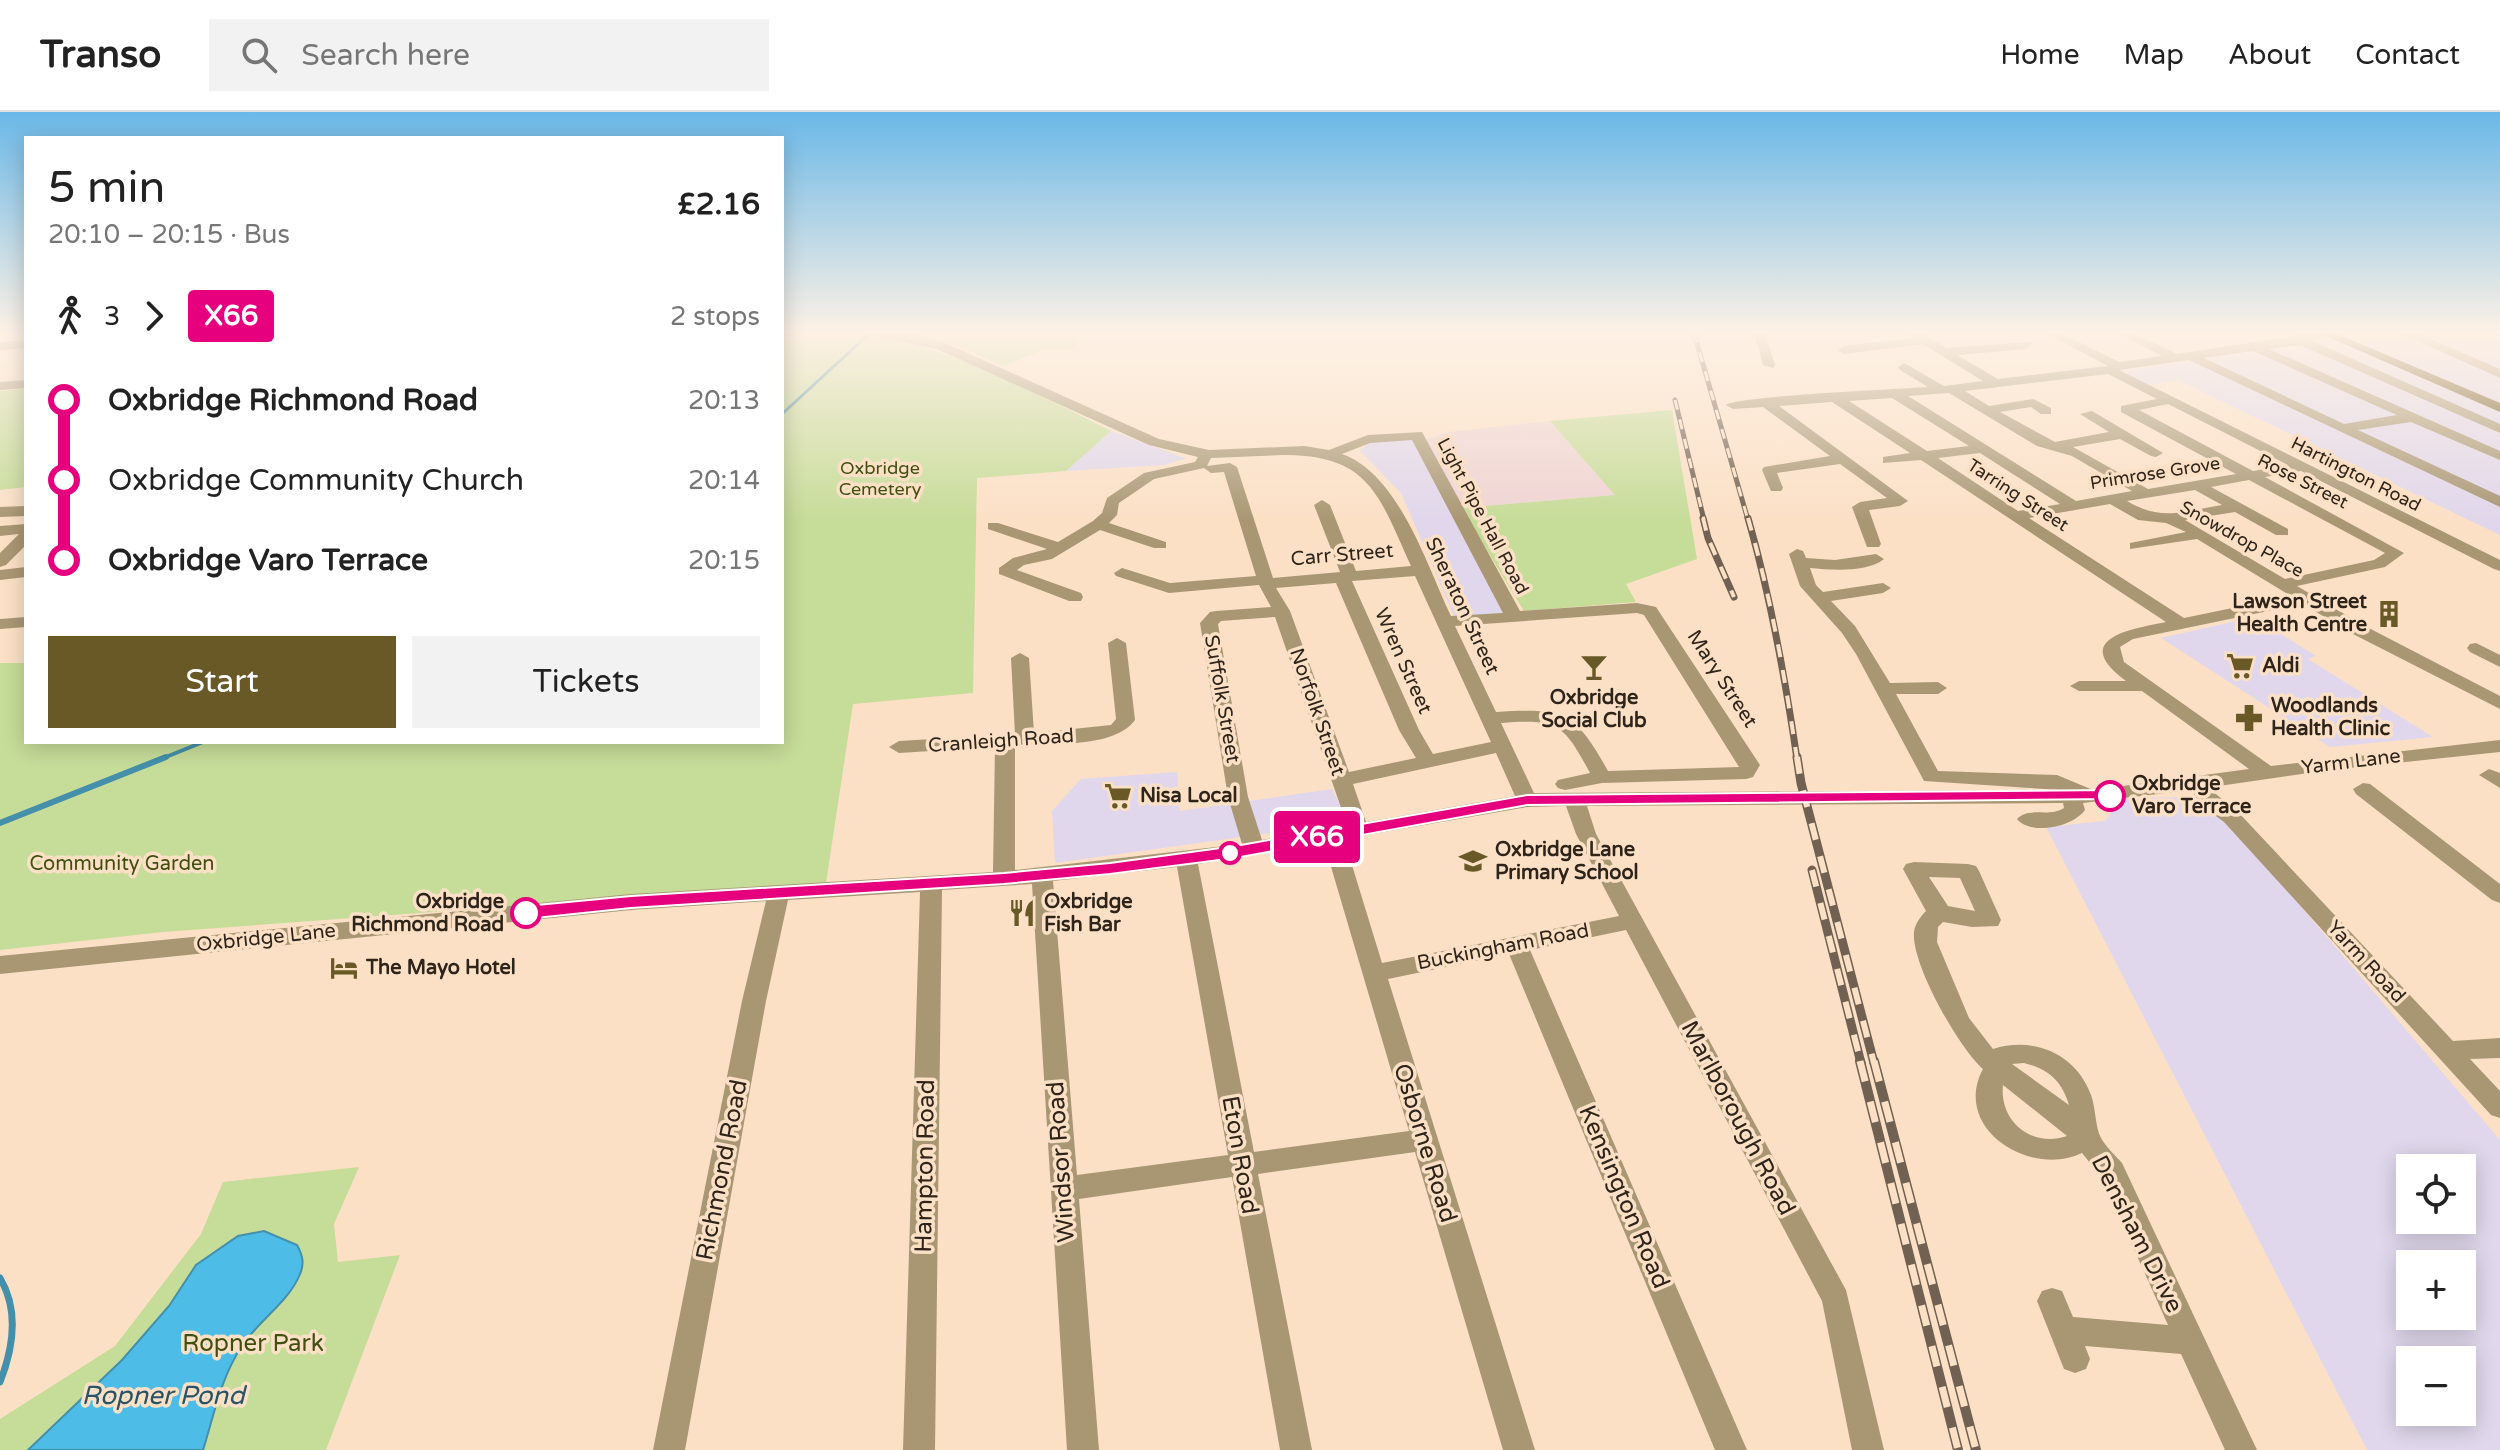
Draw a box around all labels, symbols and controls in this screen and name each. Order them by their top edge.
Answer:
search box [209,19,769,91]
text: Transo [40,32,161,78]
icon: search [237,33,281,77]
text: Search here [301,37,470,74]
text: Home [2000,38,2080,72]
text: Map [2124,38,2184,72]
text: About [2228,38,2311,72]
text: Contact [2355,38,2460,72]
text: 5 min [48,162,165,215]
text: £2.16 [678,186,760,223]
text: 20:10 – 20:15 · Bus [48,219,290,250]
icon: walk [48,294,92,338]
icon: forward [132,294,176,338]
text: X66 [204,299,258,333]
text: 3 [104,301,120,332]
text: 2 stops [670,301,760,332]
text: Oxbridge Richmond Road [108,382,478,419]
text: 20:13 [688,385,760,416]
street label: Hartington Road [2287,432,2425,516]
street label: Light Pipe Hall Road [1432,434,1534,598]
street label: Rose Street [2254,449,2352,513]
street label: Primrose Grove [2088,452,2222,494]
street label: Tarring Street [1963,454,2073,536]
park label: Oxbridge Cemetery [839,457,922,500]
text: Oxbridge Community Church [108,462,524,499]
text: 20:14 [688,465,760,496]
street label: Snowdrop Place [2176,496,2308,582]
street label: Sheraton Street [1420,534,1504,679]
street label: Carr Street [1290,539,1395,571]
text: Oxbridge Varo Terrace [108,542,428,579]
text: 20:15 [688,545,760,576]
place label: Lawson Street Health Centre [2232,590,2367,637]
building icon: Lawson Street Health Centre [2374,599,2404,629]
street label: Wren Street [1369,604,1437,718]
street label: Mary Street [1682,626,1763,733]
street label: Suffolk Street [1199,633,1245,765]
button: Start [48,636,396,728]
button: Tickets [412,636,760,728]
street label: Norfolk Street [1284,645,1350,779]
supermarket icon: Aldi [2225,651,2255,681]
bar icon: Oxbridge Social Club [1579,652,1609,682]
place label: Aldi [2262,654,2299,678]
place label: Oxbridge Social Club [1541,686,1647,733]
place label: Woodlands Health Clinic [2271,694,2390,741]
pharmacy icon: Woodlands Health Clinic [2234,703,2264,733]
street label: Cranleigh Road [927,724,1075,758]
street label: Yarm Lane [2300,744,2402,780]
place label: Oxbridge Varo Terrace [2132,772,2251,819]
supermarket icon: Nisa Local [1103,781,1133,811]
marker: Oxbridge Varo Terrace [2095,781,2125,811]
place label: Nisa Local [1140,784,1237,808]
line badge: X66 [1271,811,1363,863]
text: X66 [1290,820,1344,854]
place label: Oxbridge Lane Primary School [1495,838,1639,885]
unlabelled marker [1219,842,1241,864]
school or university icon: Oxbridge Lane Primary School [1458,846,1488,876]
park label: Community Garden [29,852,215,876]
place label: Oxbridge Richmond Road [351,890,504,937]
place label: Oxbridge Fish Bar [1044,890,1133,937]
marker: Oxbridge Richmond Road [511,898,541,928]
restaurant icon: Oxbridge Fish Bar [1007,898,1037,928]
street label: Yarm Road [2322,916,2410,1008]
street label: Oxbridge Lane [195,919,337,957]
street label: Buckingham Road [1415,919,1591,975]
hotel icon: The Mayo Hotel [329,953,359,983]
place label: The Mayo Hotel [365,956,516,980]
street label: Marlborough Road [1675,1016,1801,1220]
street label: Osborne Road [1387,1060,1463,1226]
street label: Richmond Road [690,1077,754,1263]
street label: Hampton Road [909,1079,941,1253]
street label: Windsor Road [1041,1080,1081,1244]
street label: Eton Road [1215,1094,1265,1216]
street label: Kensington Road [1572,1101,1676,1293]
street label: Densham Drive [2085,1150,2189,1318]
map controls [2396,1154,2476,1426]
button: locate [2396,1154,2476,1234]
button: + [2396,1250,2476,1330]
park label: Ropner Park [182,1329,324,1358]
button: − [2396,1346,2476,1426]
water label: Ropner Pond [81,1380,247,1411]

